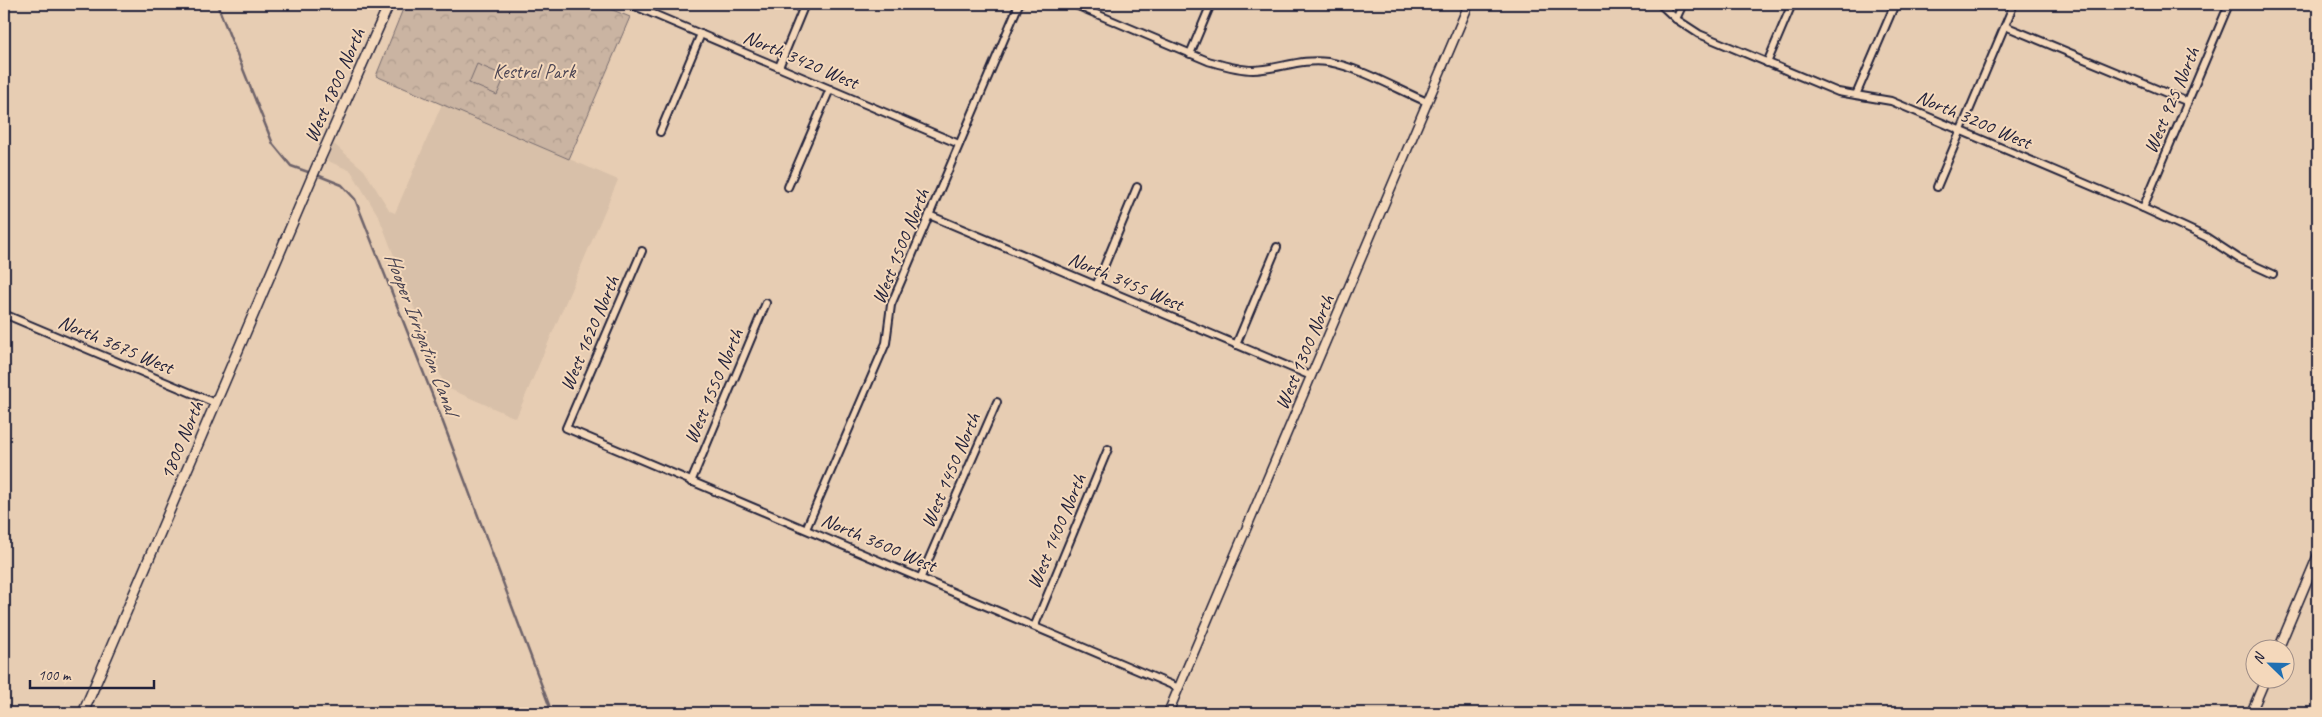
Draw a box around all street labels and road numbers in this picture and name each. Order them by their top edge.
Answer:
street label: West 1800 North [298,23,371,146]
street label: North 3420 West [740,24,864,96]
street label: West 925 North [2138,42,2205,157]
street label: North 3200 West [1913,84,2037,156]
street label: West 1500 North [866,184,935,308]
street label: North 3455 West [1065,246,1189,318]
street label: West 1620 North [554,271,625,394]
street label: West 1300 North [1269,290,1340,413]
street label: North 3675 West [55,309,179,381]
street label: West 1550 North [678,324,749,447]
street label: 1800 North [154,396,209,483]
street label: West 1450 North [915,408,986,531]
street label: West 1400 North [1021,469,1092,592]
street label: North 3600 West [818,507,942,579]

